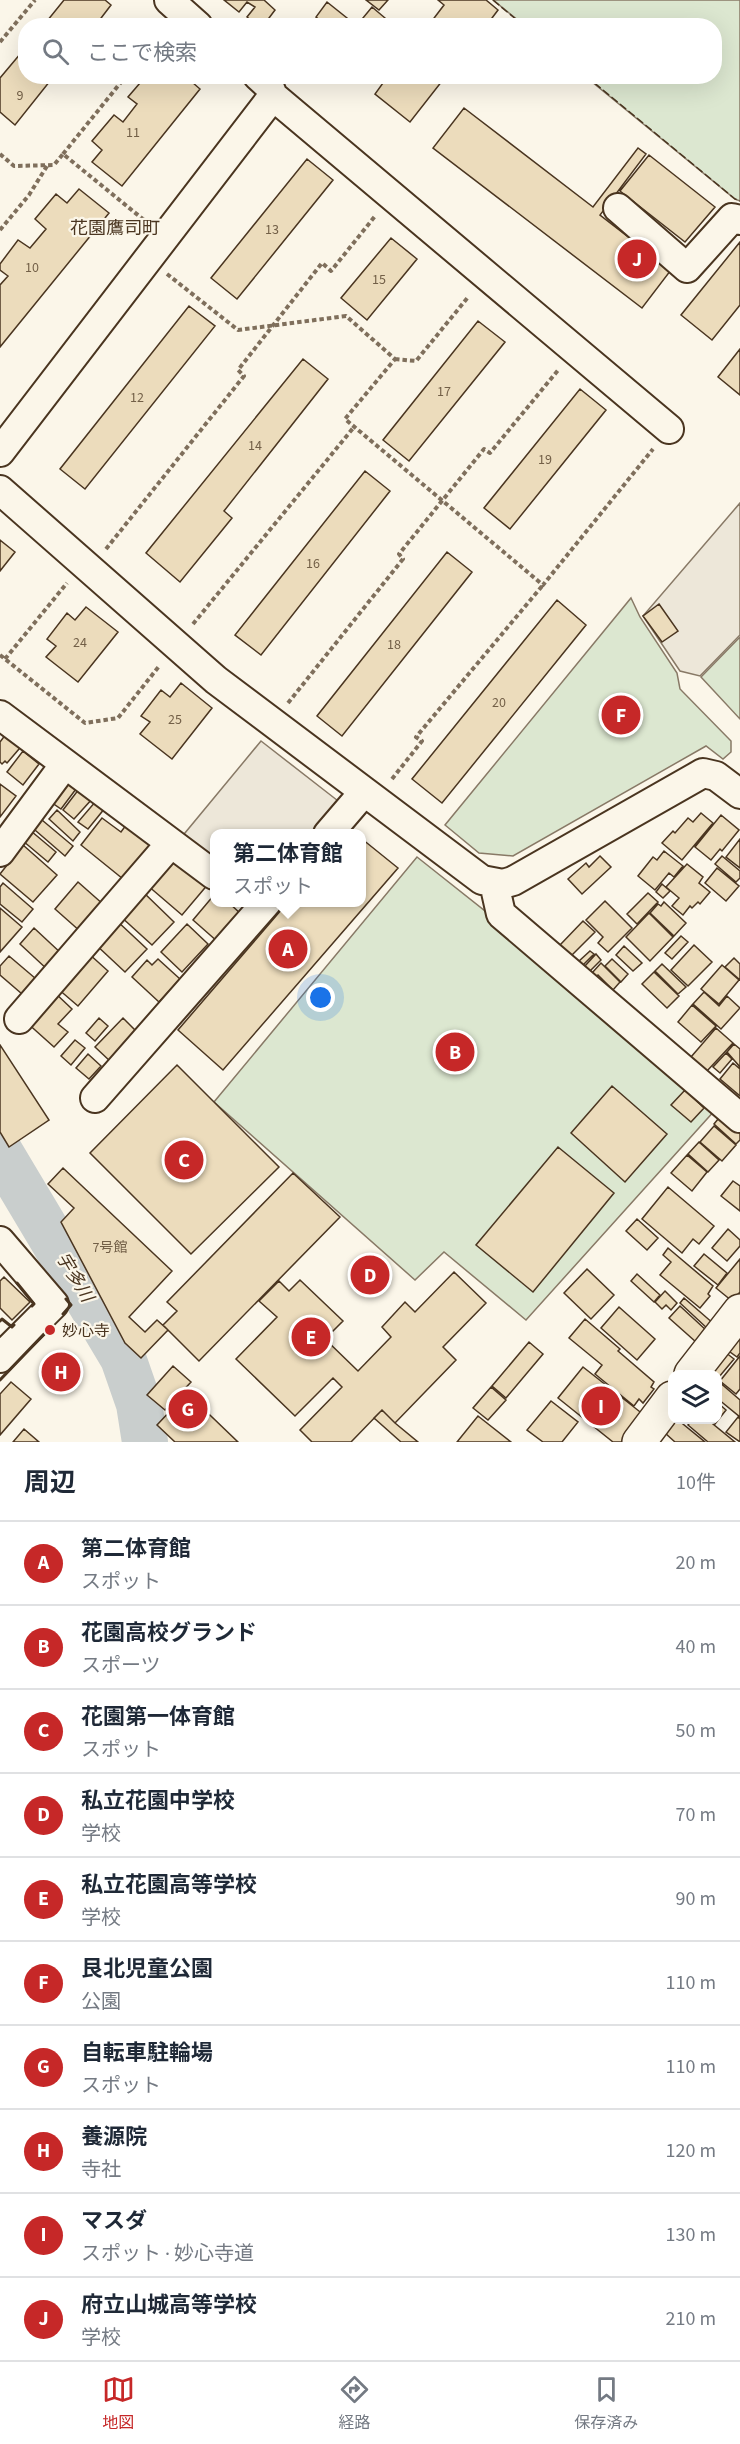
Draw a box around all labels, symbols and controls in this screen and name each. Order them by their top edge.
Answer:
search box [18,18,722,84]
icon: search [39,35,72,68]
text: ここで検索 [87,37,197,69]
house number: 9 [17,86,24,106]
house number: 11 [126,123,140,143]
district label: 花園鷹司町 [70,216,160,241]
house number: 13 [265,220,279,240]
pin: J [618,236,656,282]
house number: 10 [25,258,39,278]
house number: 15 [372,270,386,290]
house number: 17 [437,382,451,402]
house number: 12 [130,388,144,408]
house number: 14 [248,436,262,456]
house number: 19 [538,450,552,470]
house number: 16 [306,554,320,574]
house number: 24 [73,633,87,653]
house number: 18 [387,635,401,655]
pin: F [602,692,640,738]
house number: 20 [492,693,506,713]
house number: 25 [168,710,182,730]
popup [210,829,366,907]
text: 第二体育館 [233,838,343,870]
text: スポット [233,873,313,901]
pin: A [268,926,308,972]
your location [306,983,335,1012]
pin: B [436,1030,474,1074]
pin: C [164,1138,204,1182]
house number: 7号館 [93,1238,127,1258]
water label: 宇多川 [50,1248,100,1309]
pin: D [350,1252,389,1298]
pin: E [292,1314,330,1360]
place label: 妙心寺 [62,1320,110,1342]
marker: 妙心寺 [43,1323,57,1337]
pin: H [42,1350,80,1394]
map controls [668,1370,722,1424]
button: layers [668,1370,722,1424]
pin: I [582,1384,620,1428]
pin: G [168,1386,207,1432]
text: 周辺 [24,1464,76,1501]
text: 10件 [676,1469,716,1497]
text: 第二体育館 [81,1533,191,1565]
text: A [38,1549,49,1577]
text: 20 m [676,1549,716,1577]
text: スポット [81,1568,161,1596]
text: 花園高校グランド [81,1617,257,1649]
text: B [37,1633,50,1661]
text: 40 m [676,1633,716,1661]
text: スポーツ [81,1652,161,1680]
text: 花園第一体育館 [81,1701,235,1733]
text: C [38,1717,49,1745]
text: 50 m [676,1717,716,1745]
text: スポット [81,1736,161,1764]
text: 私立花園中学校 [81,1785,235,1817]
text: D [37,1801,50,1829]
text: 70 m [676,1801,716,1829]
text: 学校 [81,1820,121,1848]
text: 私立花園高等学校 [81,1869,257,1901]
text: E [38,1885,49,1913]
text: 90 m [676,1885,716,1913]
text: 学校 [81,1904,121,1932]
text: 艮北児童公園 [81,1953,213,1985]
text: F [38,1969,49,1997]
text: 110 m [666,1969,716,1997]
text: 公園 [81,1988,121,2016]
text: 自転車駐輪場 [81,2037,213,2069]
text: G [37,2053,50,2081]
text: 110 m [666,2053,716,2081]
text: スポット [81,2072,161,2100]
text: 養源院 [81,2121,147,2153]
text: H [37,2137,50,2165]
text: 120 m [666,2137,716,2165]
text: 寺社 [81,2156,121,2184]
text: マスダ [81,2205,147,2237]
text: I [40,2221,47,2249]
text: 130 m [666,2221,716,2249]
text: スポット · 妙心寺道 [81,2240,254,2268]
text: 府立山城高等学校 [81,2289,257,2321]
text: J [38,2305,49,2333]
text: 210 m [666,2305,716,2333]
text: 学校 [81,2324,121,2352]
tab: 地図 [102,2373,135,2434]
tab: 経路 [338,2373,371,2434]
tab: 保存済み [574,2373,638,2434]

